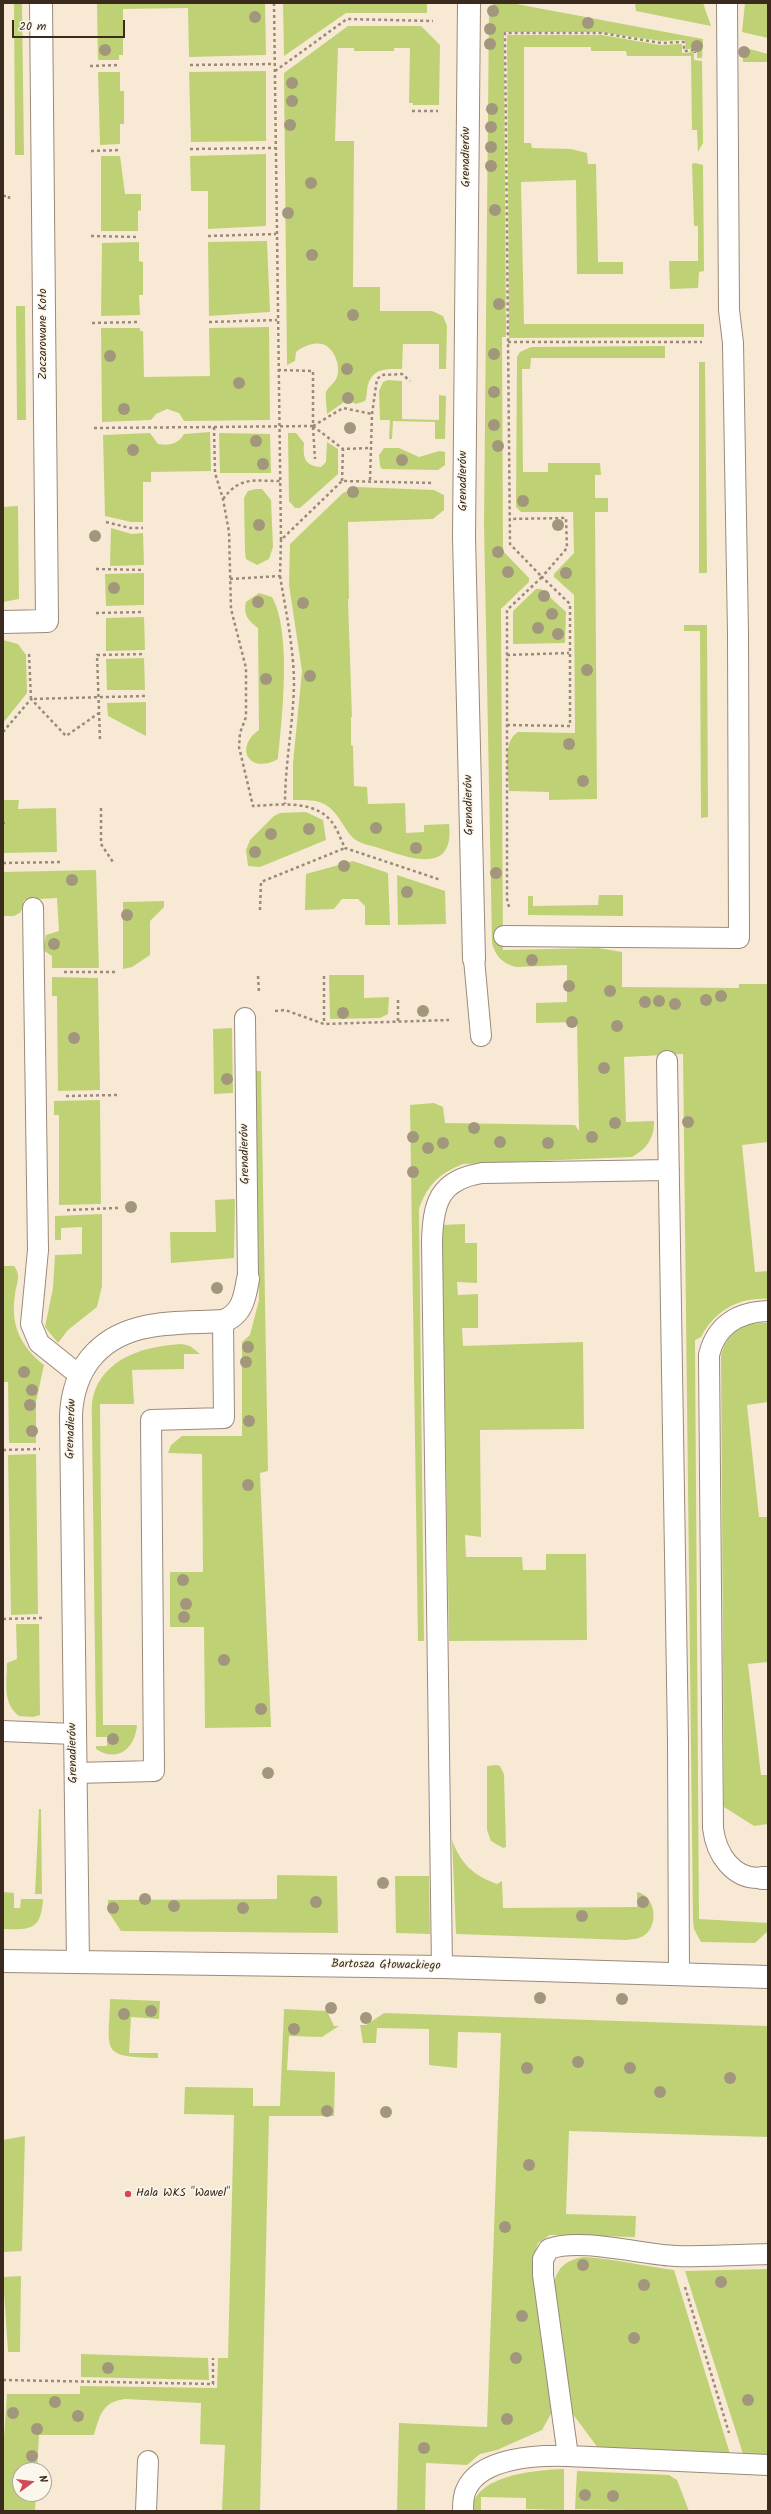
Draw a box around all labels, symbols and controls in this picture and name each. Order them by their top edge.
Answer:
scale bar [14,12,127,38]
text: 20 m [19,17,46,36]
street label: Grenadierów [460,127,474,187]
street label: Zaczarowane Koło [37,288,51,380]
street label: Grenadierów [457,451,471,511]
street label: Grenadierów [462,775,478,835]
street label: Grenadierów [238,1124,254,1184]
street label: Grenadierów [64,1399,80,1459]
street label: Grenadierów [66,1723,82,1783]
street label: Bartosza Głowackiego [331,1958,441,1974]
place label: Hala WKS "Wawel" [136,2187,230,2201]
marker: Hala WKS "Wawel" [123,2189,133,2199]
north arrow [12,2462,52,2502]
text: N [33,2473,52,2485]

